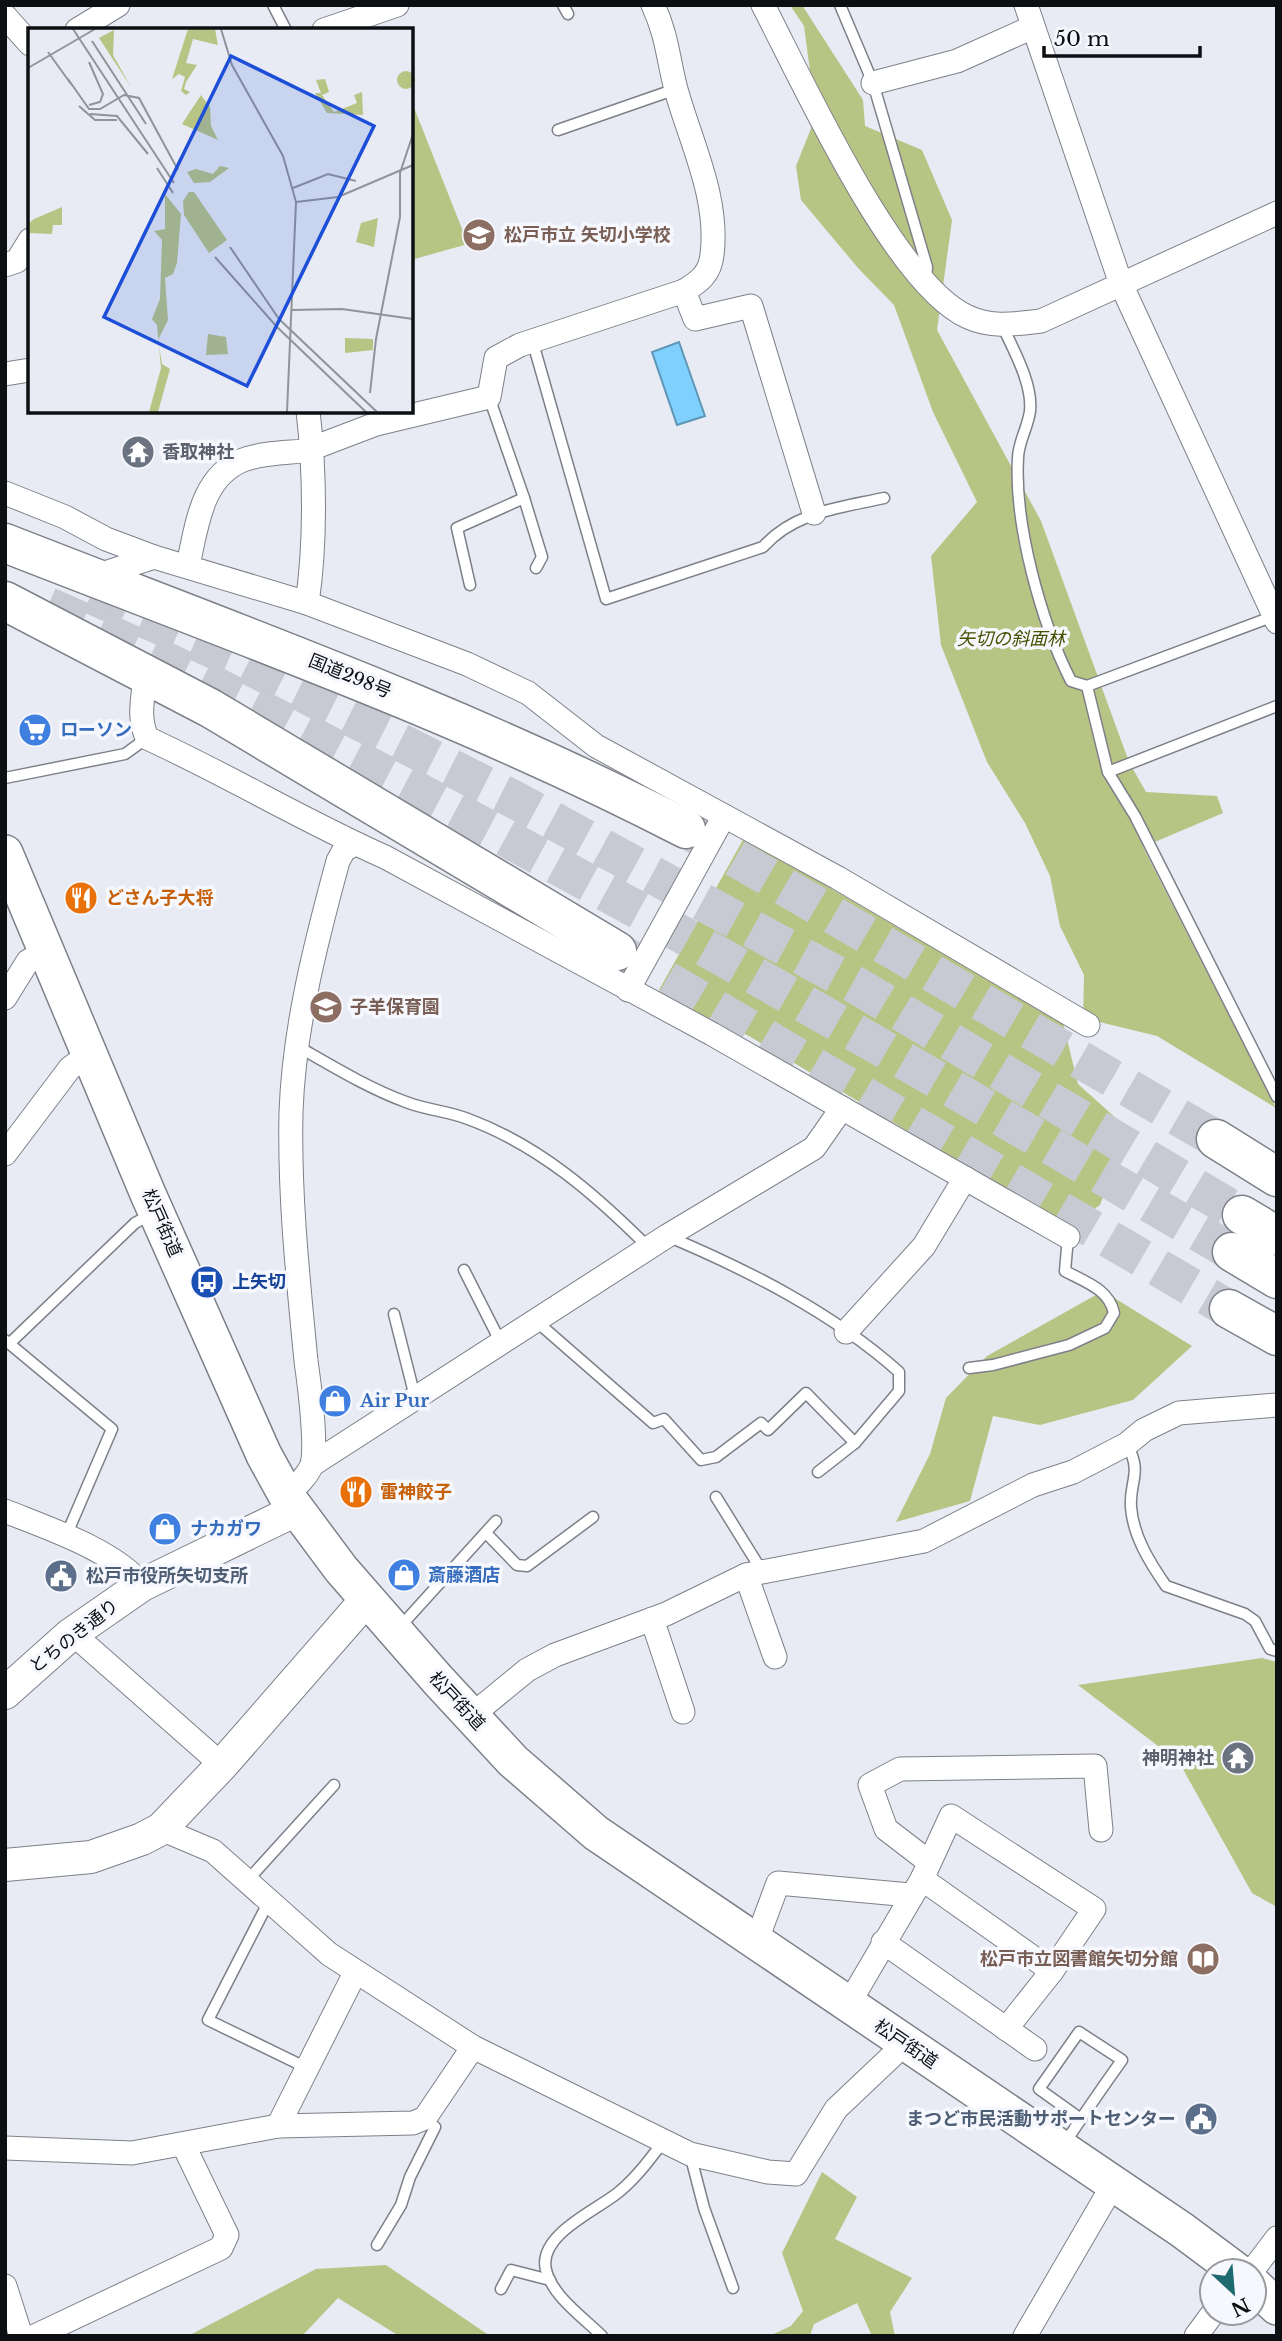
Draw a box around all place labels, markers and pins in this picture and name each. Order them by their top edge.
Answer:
school or university icon: 松戸市立 矢切小学校 [460,216,498,254]
place label: 松戸市立 矢切小学校 [504,224,671,246]
temple icon: 香取神社 [119,433,157,471]
place label: 香取神社 [162,441,234,463]
supermarket icon: ローソン [16,711,54,749]
place label: ローソン [60,719,132,741]
restaurant icon: どさん子大将 [62,879,100,917]
place label: どさん子大将 [106,887,213,909]
school or university icon: 子羊保育園 [307,988,345,1026]
place label: 子羊保育園 [350,996,440,1018]
bus stop icon: 上矢切 [188,1263,226,1301]
place label: 上矢切 [232,1271,286,1293]
shop icon: Air Pur [316,1382,354,1420]
place label: Air Pur [359,1390,429,1412]
restaurant icon: 雷神餃子 [337,1473,375,1511]
place label: 雷神餃子 [380,1481,452,1503]
shop icon: ナカガワ [146,1510,184,1548]
place label: ナカガワ [190,1518,262,1540]
shop icon: 斎藤酒店 [385,1556,423,1594]
public building icon: 松戸市役所矢切支所 [42,1557,80,1595]
place label: 斎藤酒店 [428,1564,500,1586]
place label: 松戸市役所矢切支所 [86,1565,248,1587]
temple icon: 神明神社 [1219,1739,1257,1777]
place label: 神明神社 [1142,1747,1214,1769]
library icon: 松戸市立図書館矢切分館 [1184,1940,1222,1978]
place label: 松戸市立図書館矢切分館 [980,1948,1178,1970]
public building icon: まつど市民活動サポートセンター [1182,2100,1220,2138]
place label: まつど市民活動サポートセンター [906,2108,1176,2130]

